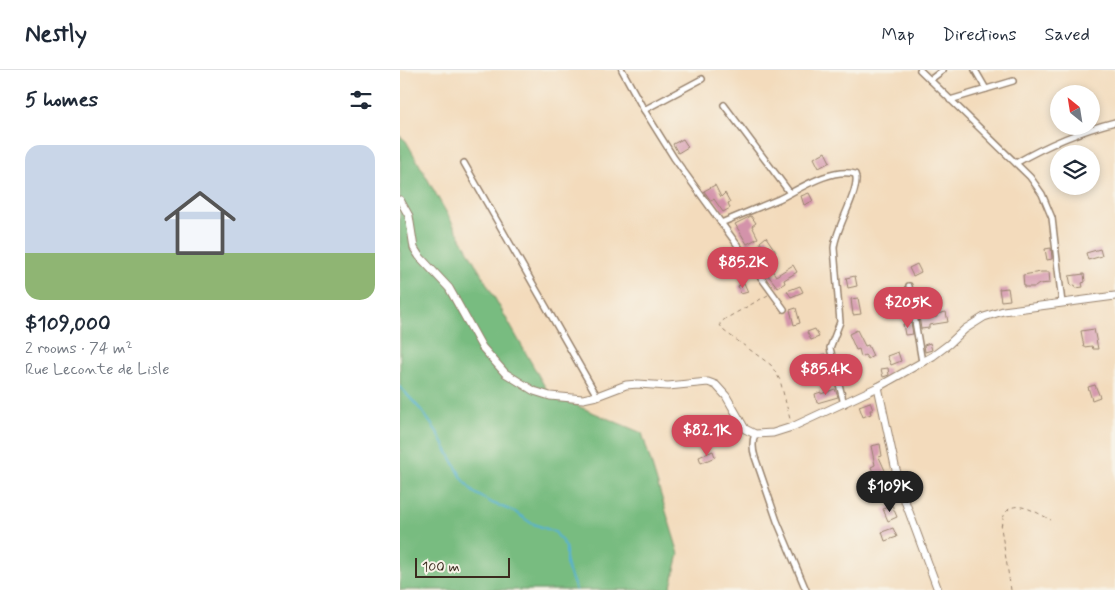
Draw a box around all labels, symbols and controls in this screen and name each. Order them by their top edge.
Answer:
text: Nestly [25,19,87,50]
text: Map [882,23,915,47]
text: Directions [943,23,1017,47]
text: Saved [1045,23,1090,47]
north arrow [1050,85,1100,135]
map controls [1050,85,1100,195]
text: 5 homes [25,86,98,114]
icon: filters [347,86,375,114]
button: layers [1050,145,1100,195]
icon: home [155,178,245,268]
pin: $85.2K [702,246,784,289]
text: $85.2K [718,252,768,273]
pin: $205K [873,286,943,329]
text: $205K [885,292,931,313]
text: $109,000 [25,310,111,338]
text: 2 rooms · 74 m² [25,338,133,359]
pin: $85.4K [785,354,867,396]
text: Rue Leconte de Lisle [25,359,169,380]
text: $85.4K [801,359,851,380]
pin: $82.1K [666,414,748,457]
text: $82.1K [683,420,731,441]
pin: $109K [855,470,925,513]
text: $109K [867,476,913,497]
scale bar [415,555,510,578]
text: 100 m [422,558,460,576]

